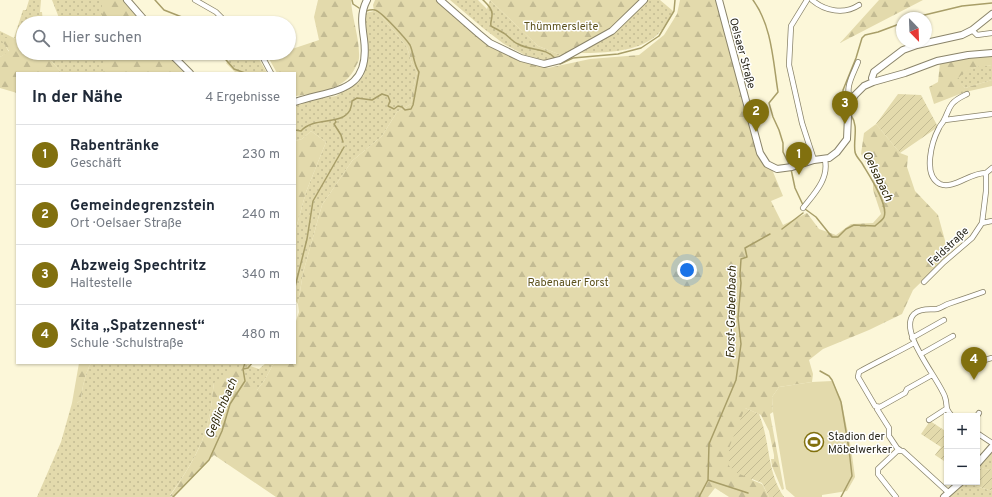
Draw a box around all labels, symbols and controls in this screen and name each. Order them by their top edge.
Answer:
north arrow [896,12,932,48]
search box [16,16,296,60]
street label: Oelsaer Straße [726,16,758,90]
park label: Thümmersleite [524,20,598,34]
icon: search [30,27,52,49]
text: Hier suchen [62,29,142,48]
text: In der Nähe [32,87,123,109]
text: 4 Ergebnisse [205,90,280,106]
pin: 3 [832,91,858,124]
pin: 2 [743,99,769,132]
text: Rabentränke [70,137,159,156]
pin: 1 [786,142,812,175]
text: 1 [42,147,48,163]
text: 230 m [242,147,280,163]
water label: Oelsabach [858,149,896,205]
text: Geschäft [70,156,122,172]
text: Gemeindegrenzstein [70,197,215,216]
text: 2 [41,207,49,223]
text: 240 m [242,207,280,223]
text: Ort · Oelsaer Straße [70,216,182,232]
street label: Feldstraße [925,224,972,269]
text: Abzweig Spechtritz [70,257,206,276]
your location [677,260,697,280]
water label: Forst-Grabenbach [723,265,741,359]
text: 3 [41,267,49,283]
text: 340 m [242,267,280,283]
text: Haltestelle [70,276,132,292]
park label: Rabenauer Forst [527,276,609,290]
text: Kita „Spatzennest“ [70,317,205,336]
text: 4 [41,327,49,343]
text: 480 m [242,327,280,343]
text: Schule · Schulstraße [70,336,183,352]
pin: 4 [961,347,987,380]
water label: Geßlichbach [202,375,242,441]
map controls [944,413,980,485]
button: + [944,413,980,449]
place label: Stadion der Möbelwerker [828,430,893,457]
sports icon: Stadion der Möbelwerker [803,431,825,453]
button: − [944,449,980,485]

